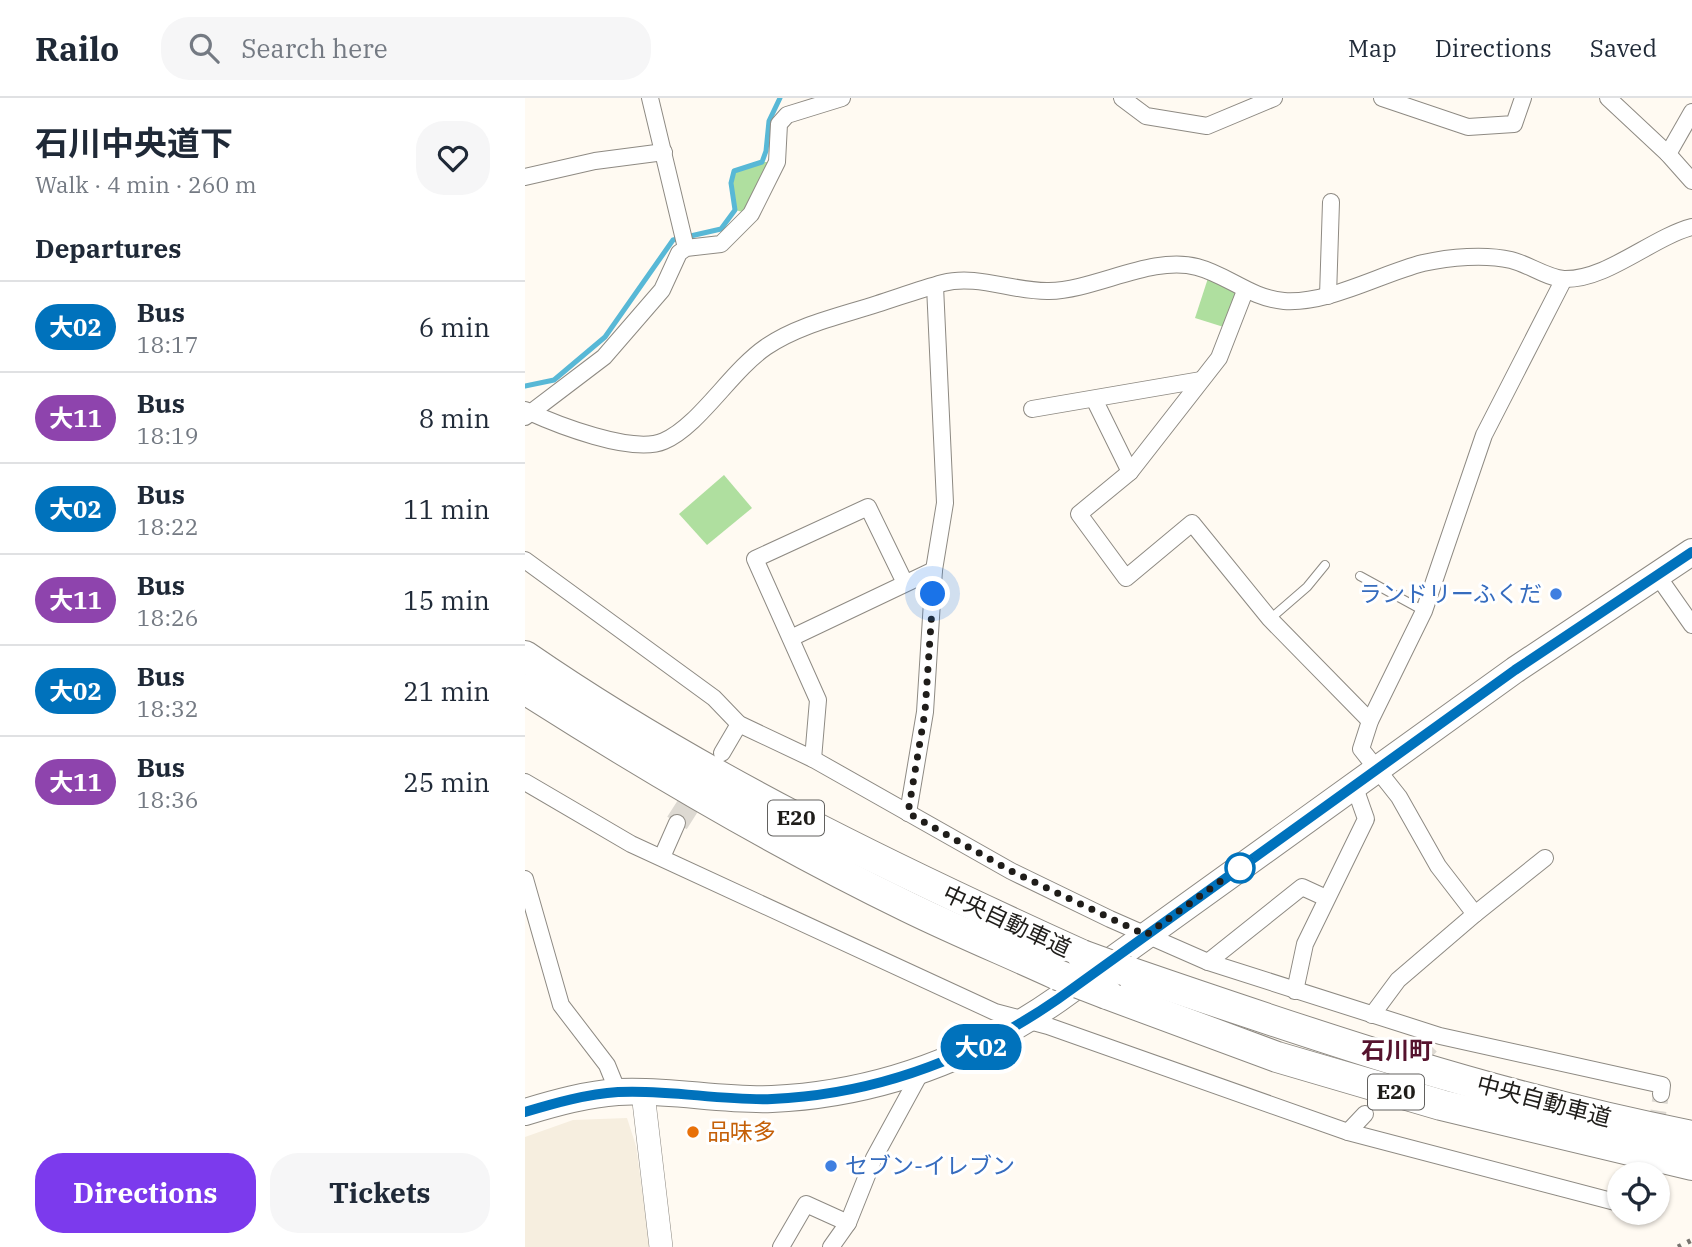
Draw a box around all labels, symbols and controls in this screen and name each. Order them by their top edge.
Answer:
search box [161,17,651,80]
text: Railo [35,27,119,70]
icon: search [185,29,223,67]
text: Search here [241,31,388,65]
text: Map [1348,32,1397,64]
text: Directions [1435,32,1552,64]
text: Saved [1590,32,1657,64]
text: 石川中央道下 [35,121,233,164]
button: heart [416,121,490,195]
text: Walk · 4 min · 260 m [35,169,257,199]
text: Departures [35,231,181,265]
text: Bus [137,295,185,329]
text: 6 min [419,310,490,344]
text: 大02 [49,311,102,343]
text: 18:17 [137,329,199,359]
text: Bus [137,386,185,420]
text: 8 min [419,401,490,435]
text: 大11 [49,402,102,434]
text: 18:19 [137,420,199,450]
text: Bus [137,477,185,511]
text: 11 min [403,492,490,526]
text: 大02 [49,493,102,525]
text: 18:22 [137,511,199,541]
text: Bus [137,568,185,602]
your location [915,576,950,611]
place label: ランドリーふくだ [1359,578,1542,608]
text: 15 min [403,583,490,617]
text: 大11 [49,584,102,616]
marker: ランドリーふくだ [1548,586,1564,602]
text: 18:26 [137,602,199,632]
text: Bus [137,659,185,693]
text: 21 min [403,674,490,708]
text: 大02 [49,675,102,707]
text: 18:32 [137,693,199,723]
text: Bus [137,750,185,784]
text: 25 min [403,765,490,799]
text: 大11 [49,766,102,798]
text: 18:36 [137,784,199,814]
road number: E20 [768,800,824,836]
unlabelled marker [1225,853,1255,883]
street label: 中央自動車道 [939,877,1076,963]
line badge: 大02 [941,1024,1021,1070]
text: 大02 [955,1031,1007,1063]
district label: 石川町 [1361,1034,1433,1066]
street label: 中央自動車道 [1474,1068,1615,1132]
road number: E20 [1368,1074,1424,1110]
place label: 品味多 [707,1116,776,1146]
marker: 品味多 [685,1124,701,1140]
place label: セブン-イレブン [845,1150,1015,1180]
button: Directions [35,1153,256,1233]
button: Tickets [270,1153,490,1233]
marker: セブン-イレブン [823,1158,839,1174]
map controls [1607,1162,1670,1225]
button: locate [1607,1162,1670,1225]

